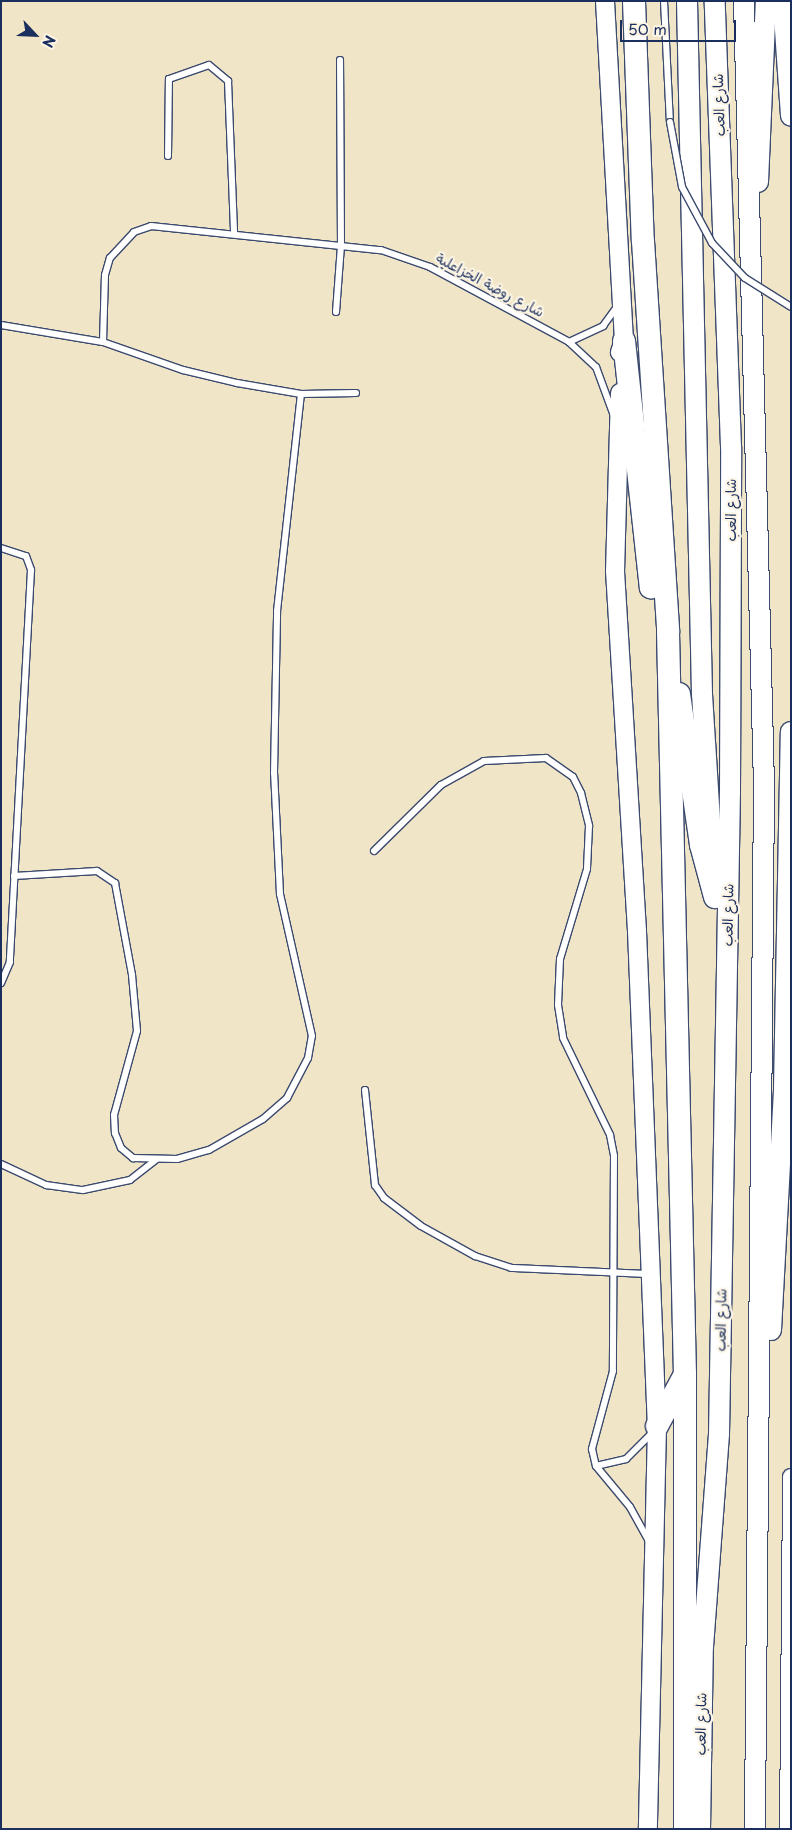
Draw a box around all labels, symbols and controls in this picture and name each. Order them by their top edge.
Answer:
north arrow [10,10,60,60]
scale bar [622,10,738,42]
text: 50 m [628,17,667,40]
text: N [37,32,61,51]
street label: شارع العب [710,73,728,137]
street label: شارع روضة الخزاعلية [433,249,547,321]
street label: شارع العب [723,479,739,541]
street label: شارع العب [719,883,737,947]
street label: شارع العب [712,1288,730,1352]
street label: شارع العب [692,1692,710,1756]

